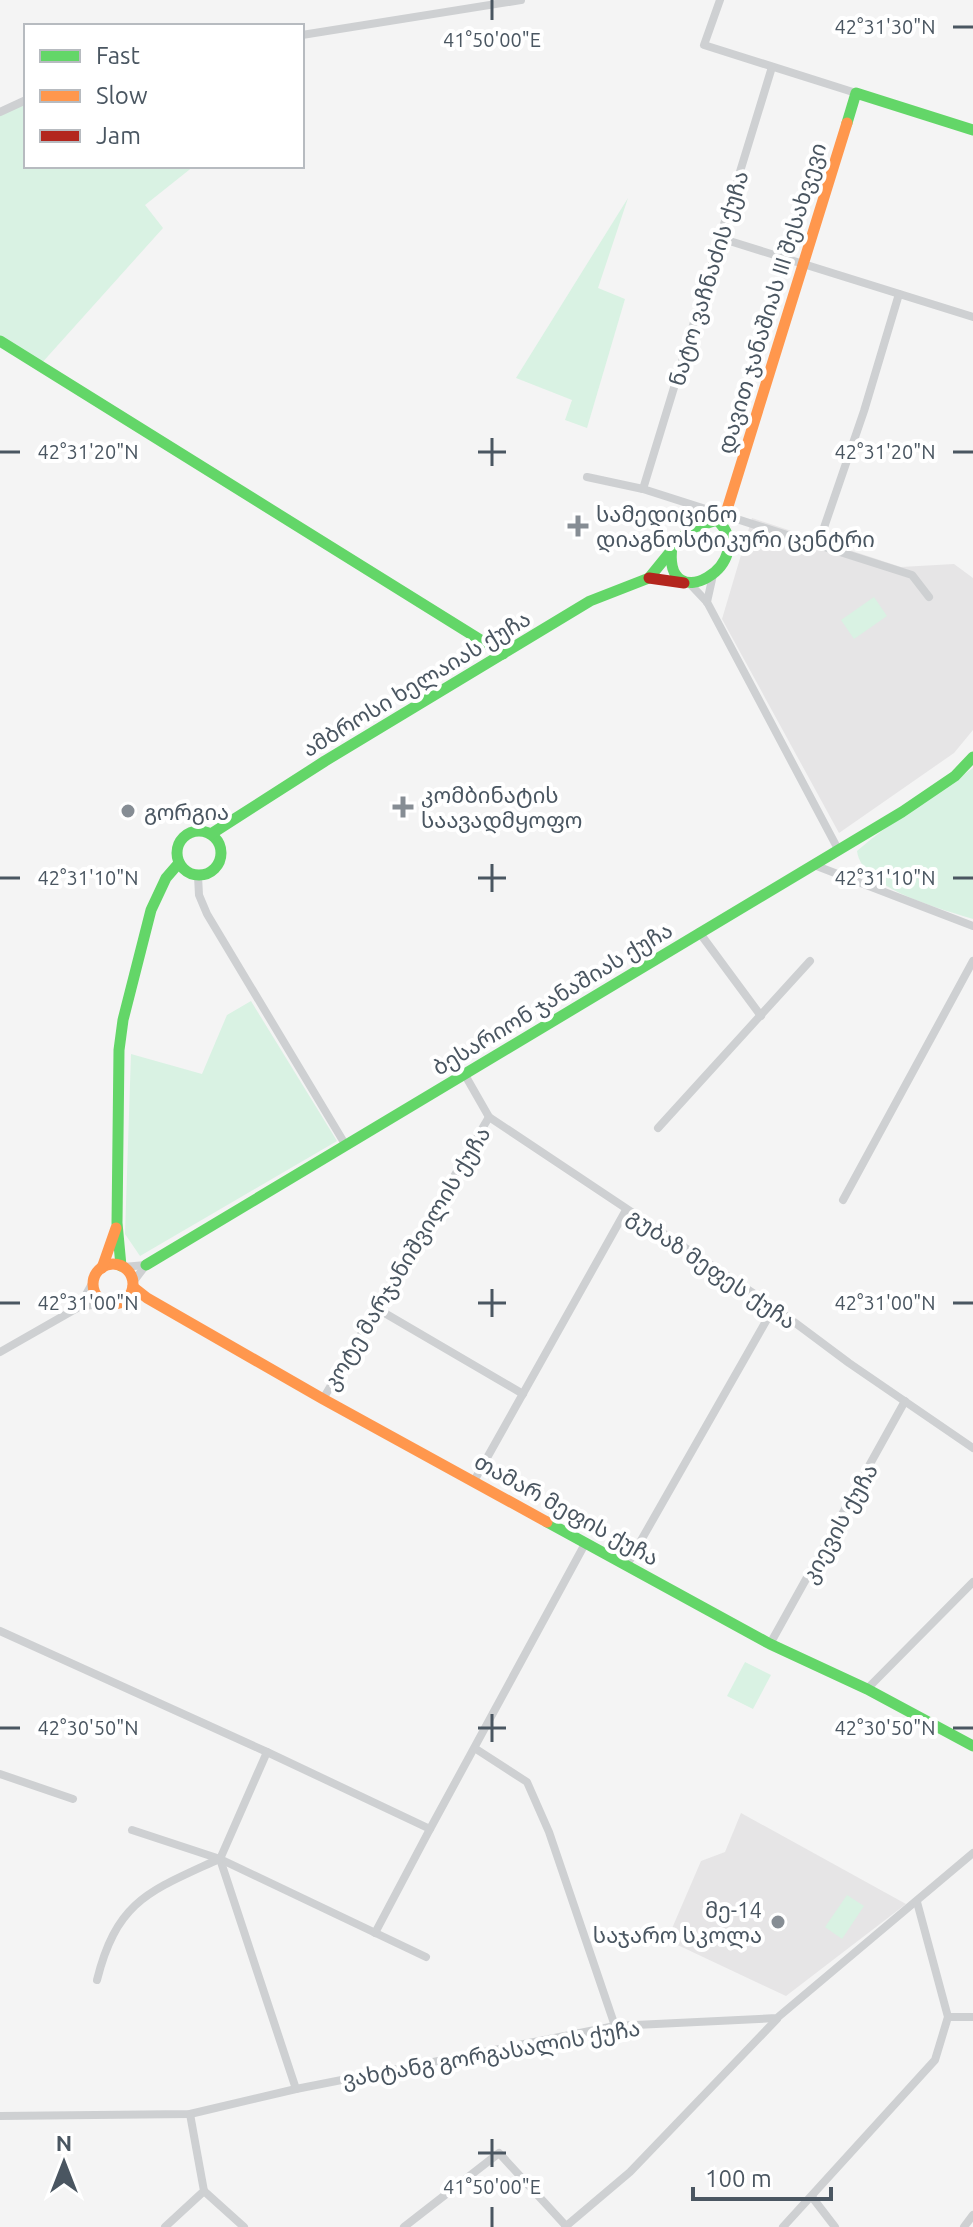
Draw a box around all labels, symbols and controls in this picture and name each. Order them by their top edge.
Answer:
text: 42°31'30"N [834,15,936,38]
legend [24,24,304,168]
text: 41°50'00"E [443,28,541,51]
text: Fast [96,42,140,69]
text: Slow [96,82,148,109]
text: Jam [96,122,141,149]
street label: დავით ჯანაშიას III შესახვევი [712,139,832,457]
street label: ნატო ვაჩნაძის ქუჩა [663,167,754,389]
text: 42°31'20"N [37,440,139,463]
text: 42°31'20"N [834,440,936,463]
place label: სამედიცინო დიაგნოსტიკური ცენტრი [596,501,875,553]
marker: სამედიცინო დიაგნოსტიკური ცენტრი [567,515,589,537]
street label: ამბროსი ხელაიას ქუჩა [297,605,536,763]
place label: კომბინატის საავადმყოფო [421,782,583,834]
marker: კომბინატის საავადმყოფო [392,796,414,818]
place label: გორგია [144,799,229,825]
marker: გორგია [119,802,137,820]
text: 42°31'10"N [37,866,139,889]
text: 42°31'10"N [834,866,936,889]
street label: ბესარიონ ჯანაშიას ქუჩა [428,916,677,1080]
street label: კოტე მარჯანიშვილის ქუჩა [317,1122,496,1395]
street label: გუბაზ მეფეს ქუჩა [623,1203,801,1334]
text: 42°31'00"N [37,1291,139,1314]
text: 42°31'00"N [834,1291,936,1314]
street label: თამარ მეფის ქუჩა [470,1448,663,1571]
street label: კიევის ქუჩა [796,1459,883,1588]
text: 42°30'50"N [37,1716,139,1739]
text: 42°30'50"N [834,1716,936,1739]
place label: მე-14 საჯარო სკოლა [593,1897,762,1949]
marker: მე-14 საჯარო სკოლა [769,1913,787,1931]
street label: ვახტანგ გორგასალის ქუჩა [340,2014,642,2093]
north arrow [24,2123,104,2203]
text: N [56,2130,72,2155]
scale bar [693,2151,831,2201]
text: 100 m [705,2165,772,2192]
text: 41°50'00"E [443,2175,541,2198]

